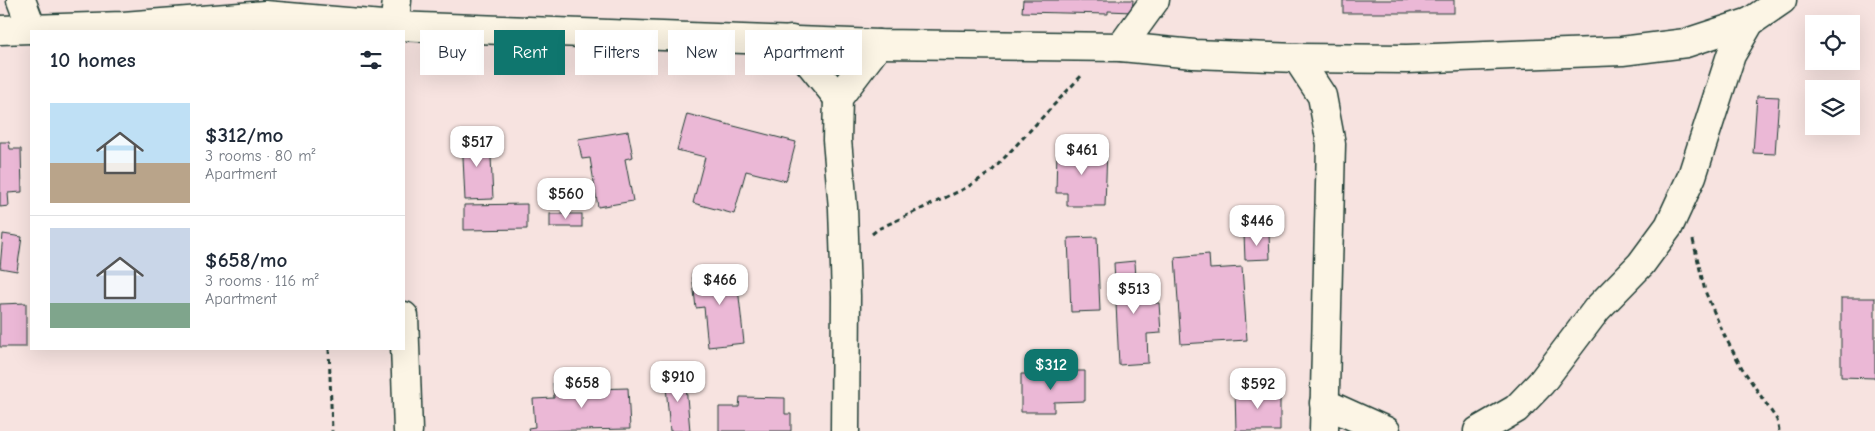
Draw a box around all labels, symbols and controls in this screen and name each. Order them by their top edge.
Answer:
map controls [1805,15,1860,135]
button: locate [1805,15,1860,70]
chip: Buy [420,30,484,75]
chip: Rent [494,30,565,75]
chip: Filters [575,30,658,75]
chip: New [668,30,735,75]
chip: Apartment [745,30,862,75]
icon: filters [357,46,385,74]
text: 10 homes [50,48,136,72]
button: layers [1805,80,1860,135]
icon: home [90,123,150,183]
text: $312/mo [205,123,283,147]
pin: $517 [447,126,507,168]
text: $517 [461,133,493,151]
pin: $461 [1052,134,1112,176]
text: $461 [1066,141,1098,159]
text: 3 rooms · 80 m² [205,147,315,165]
text: Apartment [205,165,277,183]
pin: $560 [536,178,596,220]
text: $560 [548,185,584,203]
pin: $446 [1227,204,1287,247]
text: $446 [1240,212,1274,230]
icon: home [90,248,150,308]
text: $658/mo [205,248,287,272]
pin: $466 [690,264,750,306]
text: $466 [703,271,737,289]
text: 3 rooms · 116 m² [205,272,319,290]
pin: $513 [1104,272,1164,315]
text: $513 [1118,280,1150,298]
text: Apartment [205,290,277,308]
pin: $312 [1021,348,1081,391]
text: $312 [1035,356,1067,374]
pin: $910 [648,360,708,403]
pin: $658 [552,366,612,409]
text: $910 [661,368,695,386]
pin: $592 [1228,368,1288,410]
text: $658 [565,374,599,392]
text: $592 [1241,375,1275,393]

